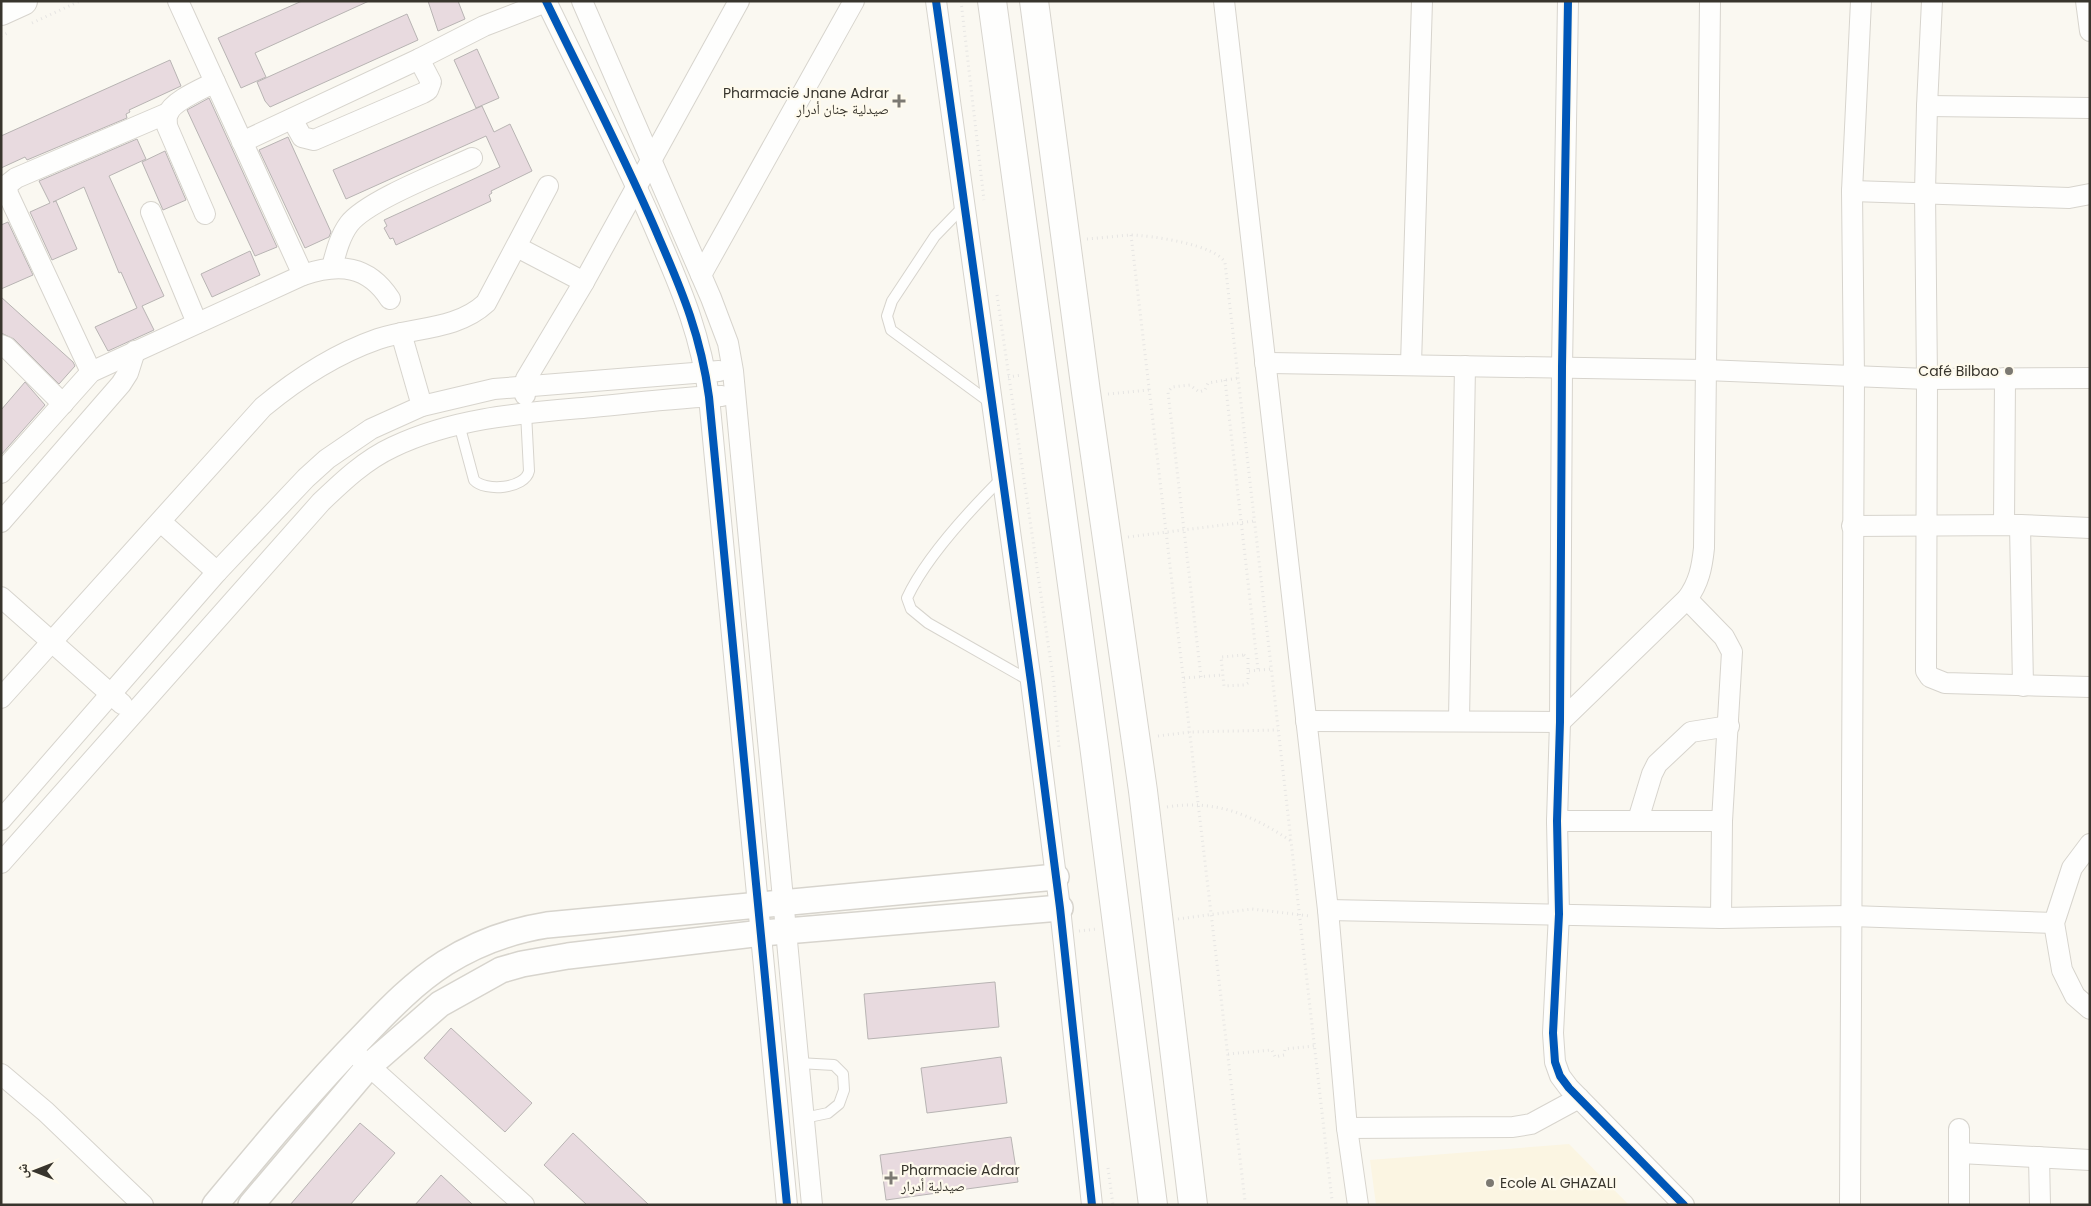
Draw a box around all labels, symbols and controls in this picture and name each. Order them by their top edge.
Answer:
place label: Pharmacie Jnane Adrar صيدلية جنان أدرار [723,83,889,119]
marker: Pharmacie Jnane Adrar صيدلية جنان أدرار [893,95,905,107]
place label: Café Bilbao [1918,361,1999,381]
marker: Café Bilbao [2003,365,2015,377]
north arrow [10,1146,60,1196]
place label: Pharmacie Adrar صيدلية أدرار [900,1160,1020,1196]
text: ش [12,1163,32,1178]
marker: Pharmacie Adrar صيدلية أدرار [885,1172,897,1184]
place label: Ecole AL GHAZALI [1500,1173,1616,1193]
marker: Ecole AL GHAZALI [1484,1177,1496,1189]

